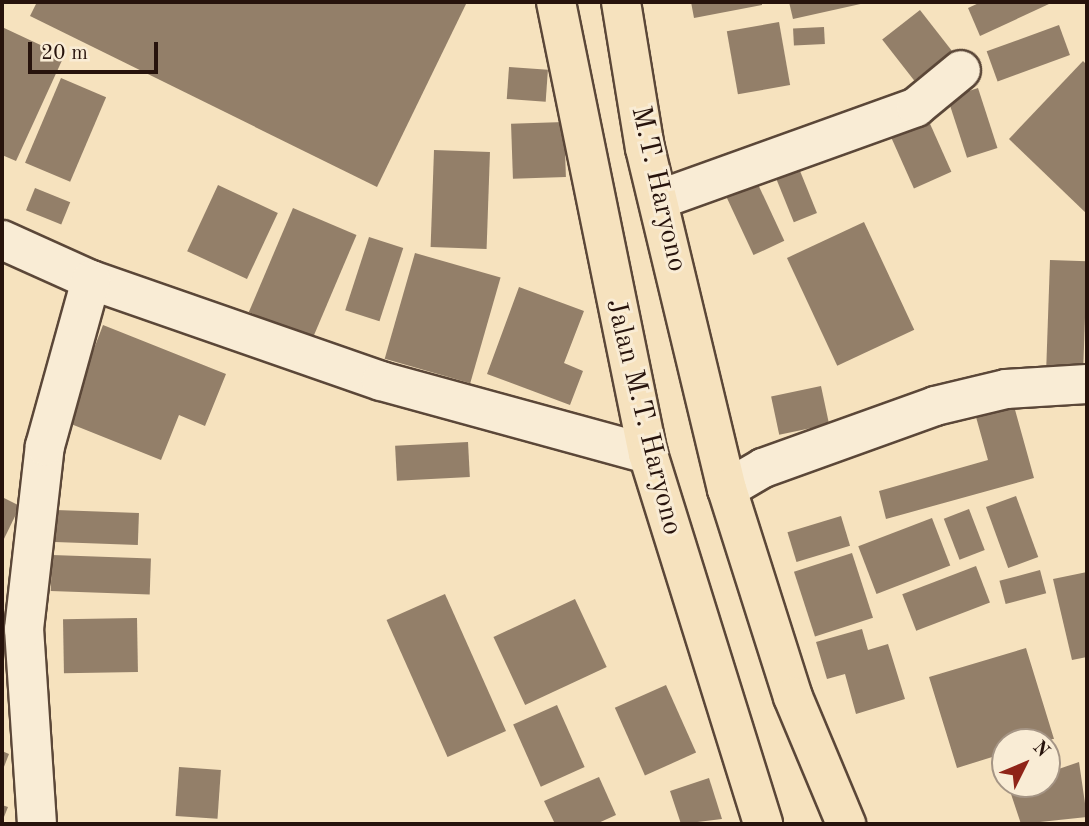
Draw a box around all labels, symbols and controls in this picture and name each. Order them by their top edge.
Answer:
scale bar [32,28,161,72]
text: 20 m [41,43,88,64]
street label: M.T. Haryono [623,103,693,275]
street label: Jalan M.T. Haryono [597,295,689,539]
north arrow [991,728,1061,798]
text: N [1028,738,1052,761]

